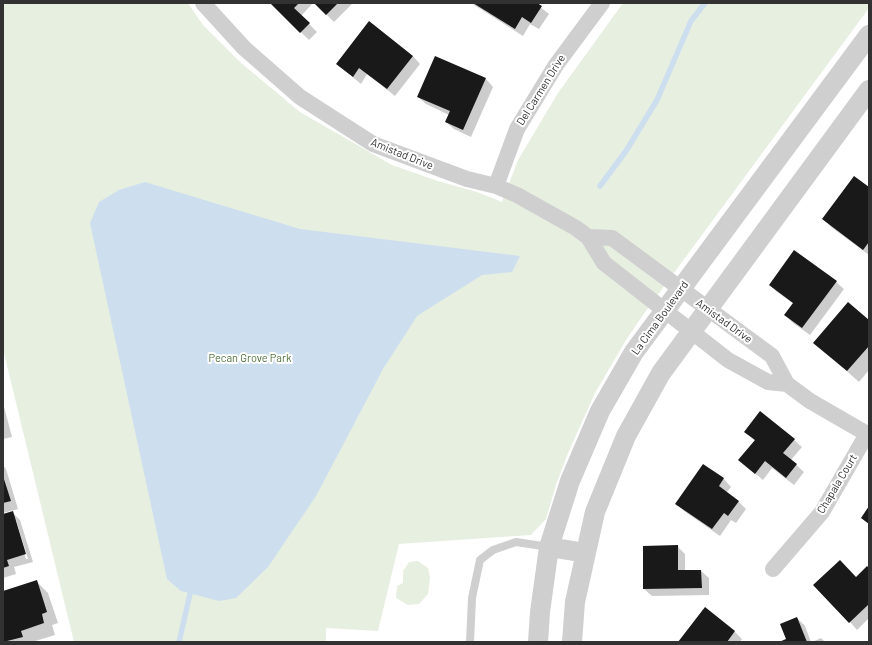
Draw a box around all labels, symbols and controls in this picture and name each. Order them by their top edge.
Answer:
street label: Del Carmen Drive [514,52,568,128]
street label: Amistad Drive [369,135,435,173]
street label: La Cima Boulevard [629,278,691,358]
street label: Amistad Drive [693,296,755,346]
park label: Pecan Grove Park [209,351,291,365]
street label: Chapala Court [814,452,860,516]

